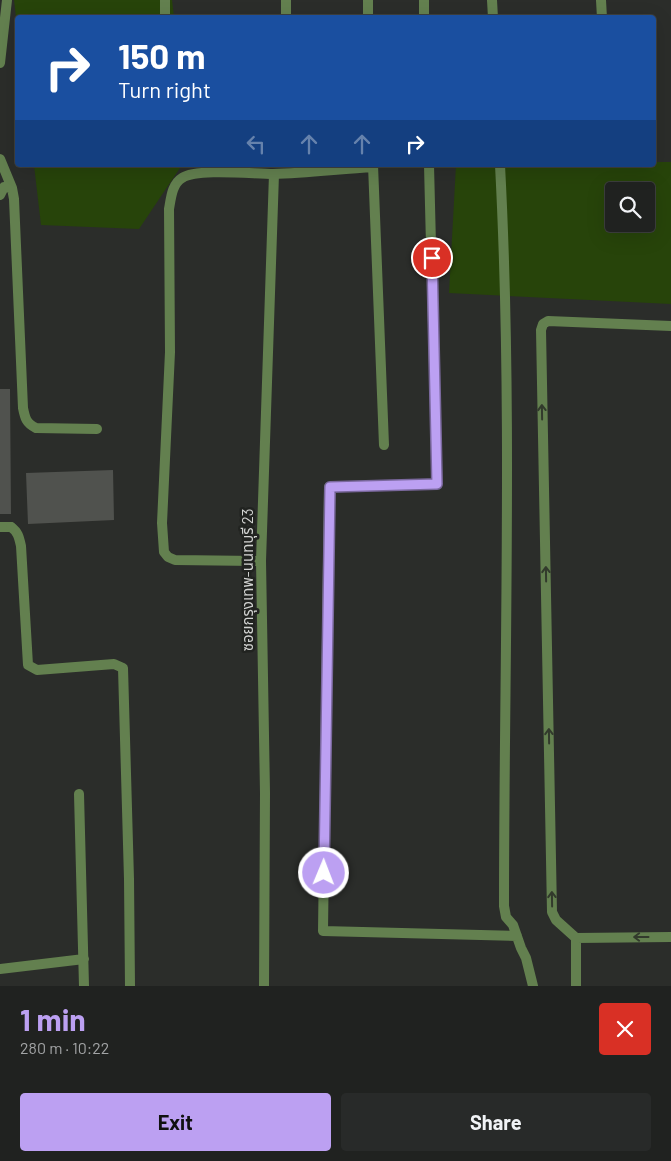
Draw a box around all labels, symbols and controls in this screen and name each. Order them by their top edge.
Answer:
text: 150 m [118,34,205,76]
icon: right [35,35,100,100]
text: Turn right [118,76,211,102]
icon: left [242,130,270,158]
icon: ahead [295,130,323,158]
icon: ahead [348,130,376,158]
icon: right [401,130,429,158]
map controls [605,182,655,232]
button: search [605,182,655,232]
pin [411,237,453,279]
icon: arrive [418,244,446,272]
one-way arrow [537,404,547,420]
street label: ซอยกรุงเทพ-นนทบุรี 23 [238,509,257,651]
one-way arrow [541,566,550,582]
one-way arrow [544,729,554,745]
position arrow [297,846,349,898]
one-way arrow [547,891,557,908]
one-way arrow [634,932,650,942]
text: 1 min [20,1001,86,1037]
button: close [599,1003,651,1055]
text: 280 m · 10:22 [20,1038,109,1057]
button: Exit [20,1093,331,1151]
button: Share [341,1093,651,1151]

